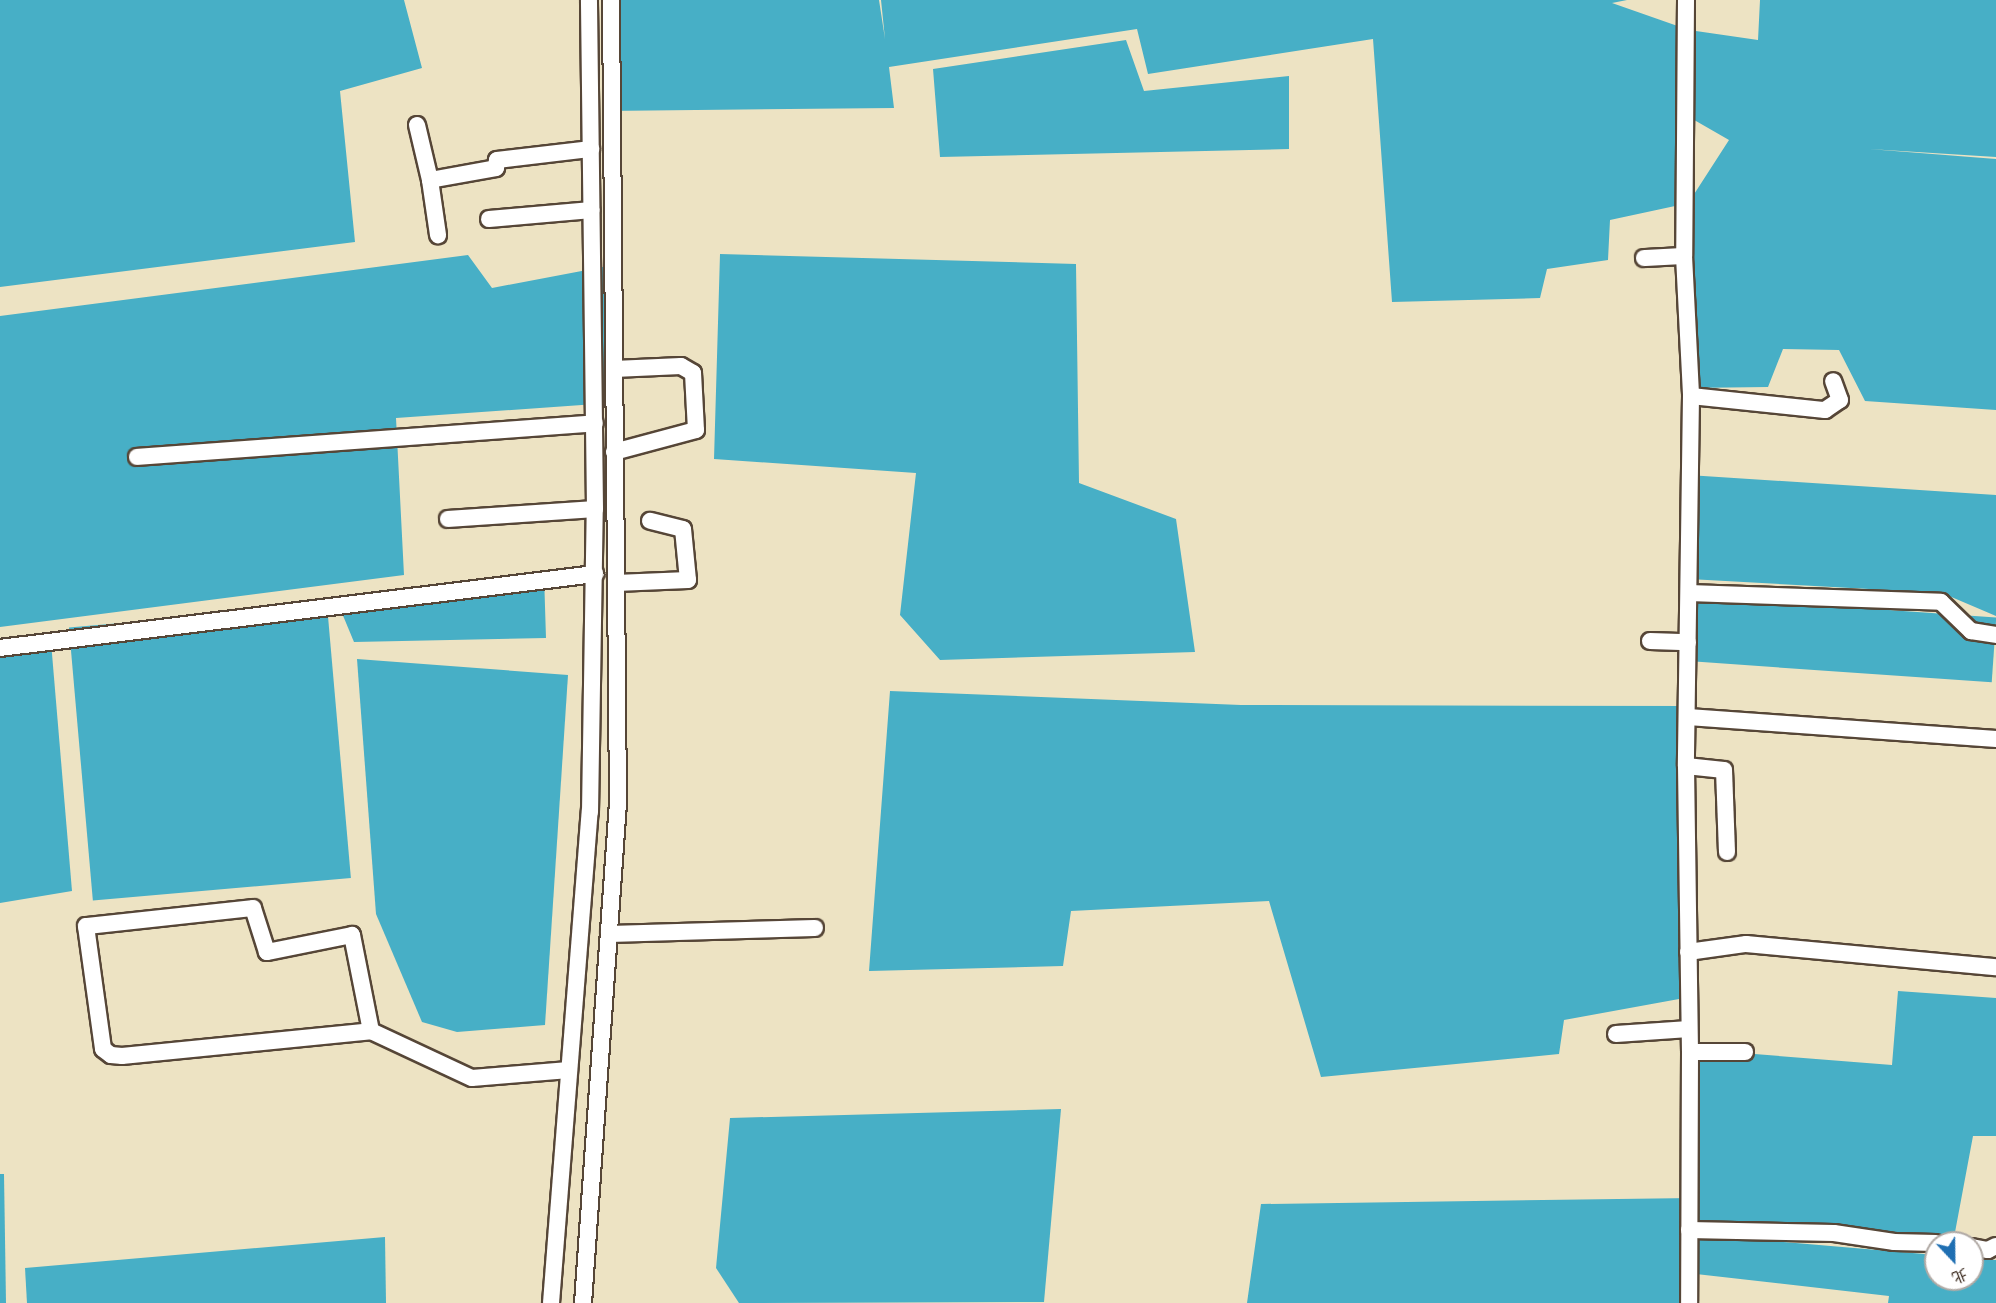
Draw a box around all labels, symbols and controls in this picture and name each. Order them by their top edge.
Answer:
north arrow [1924,1231,1984,1291]
text: 北 [1949,1264,1971,1288]

